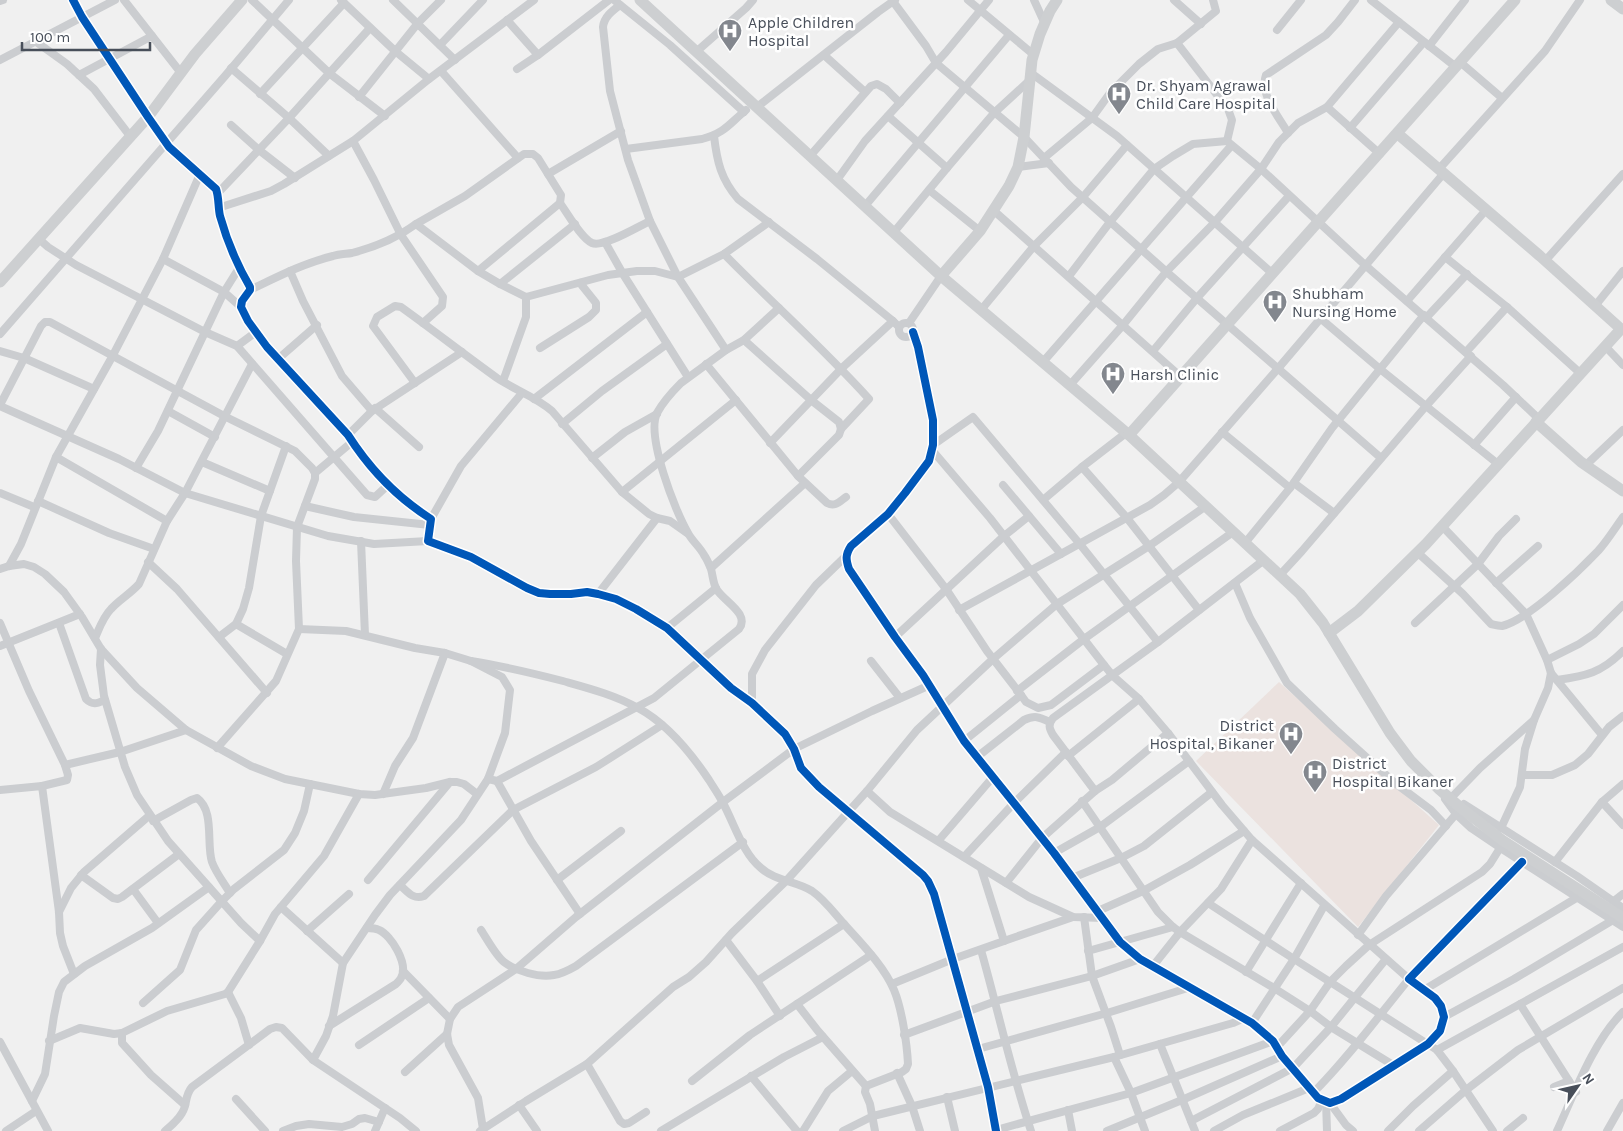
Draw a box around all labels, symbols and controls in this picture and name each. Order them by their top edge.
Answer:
place label: Apple Children Hospital [748,13,854,50]
hospital icon: Apple Children Hospital [717,18,743,52]
scale bar [22,20,150,52]
text: 100 m [30,28,70,46]
place label: Dr. Shyam Agrawal Child Care Hospital [1136,76,1276,113]
hospital icon: Dr. Shyam Agrawal Child Care Hospital [1106,81,1132,115]
place label: Shubham Nursing Home [1292,284,1397,321]
hospital icon: Shubham Nursing Home [1262,289,1288,323]
hospital icon: Harsh Clinic [1100,361,1126,395]
place label: Harsh Clinic [1130,365,1219,384]
place label: District Hospital, Bikaner [1149,716,1274,753]
hospital icon: District Hospital, Bikaner [1278,721,1304,755]
place label: District Hospital Bikaner [1332,754,1453,791]
hospital icon: District Hospital Bikaner [1302,759,1328,793]
north arrow [1553,1061,1603,1111]
text: N [1579,1070,1598,1088]

